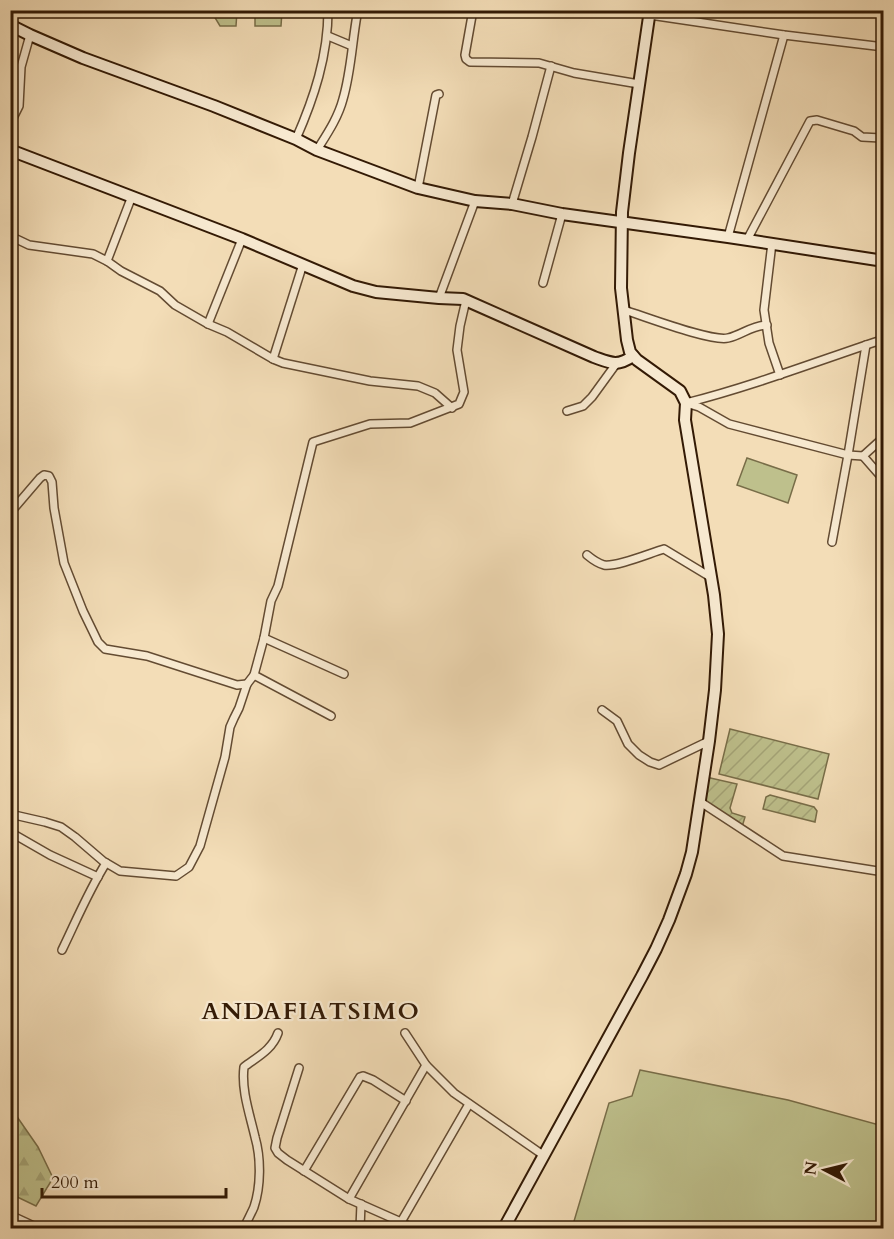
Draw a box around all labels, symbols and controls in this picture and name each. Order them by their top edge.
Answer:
district label: ANDAFIATSIMO [202,995,420,1028]
north arrow [795,1140,855,1200]
text: N [799,1160,823,1177]
scale bar [42,1161,226,1199]
text: 200 m [51,1170,99,1195]

